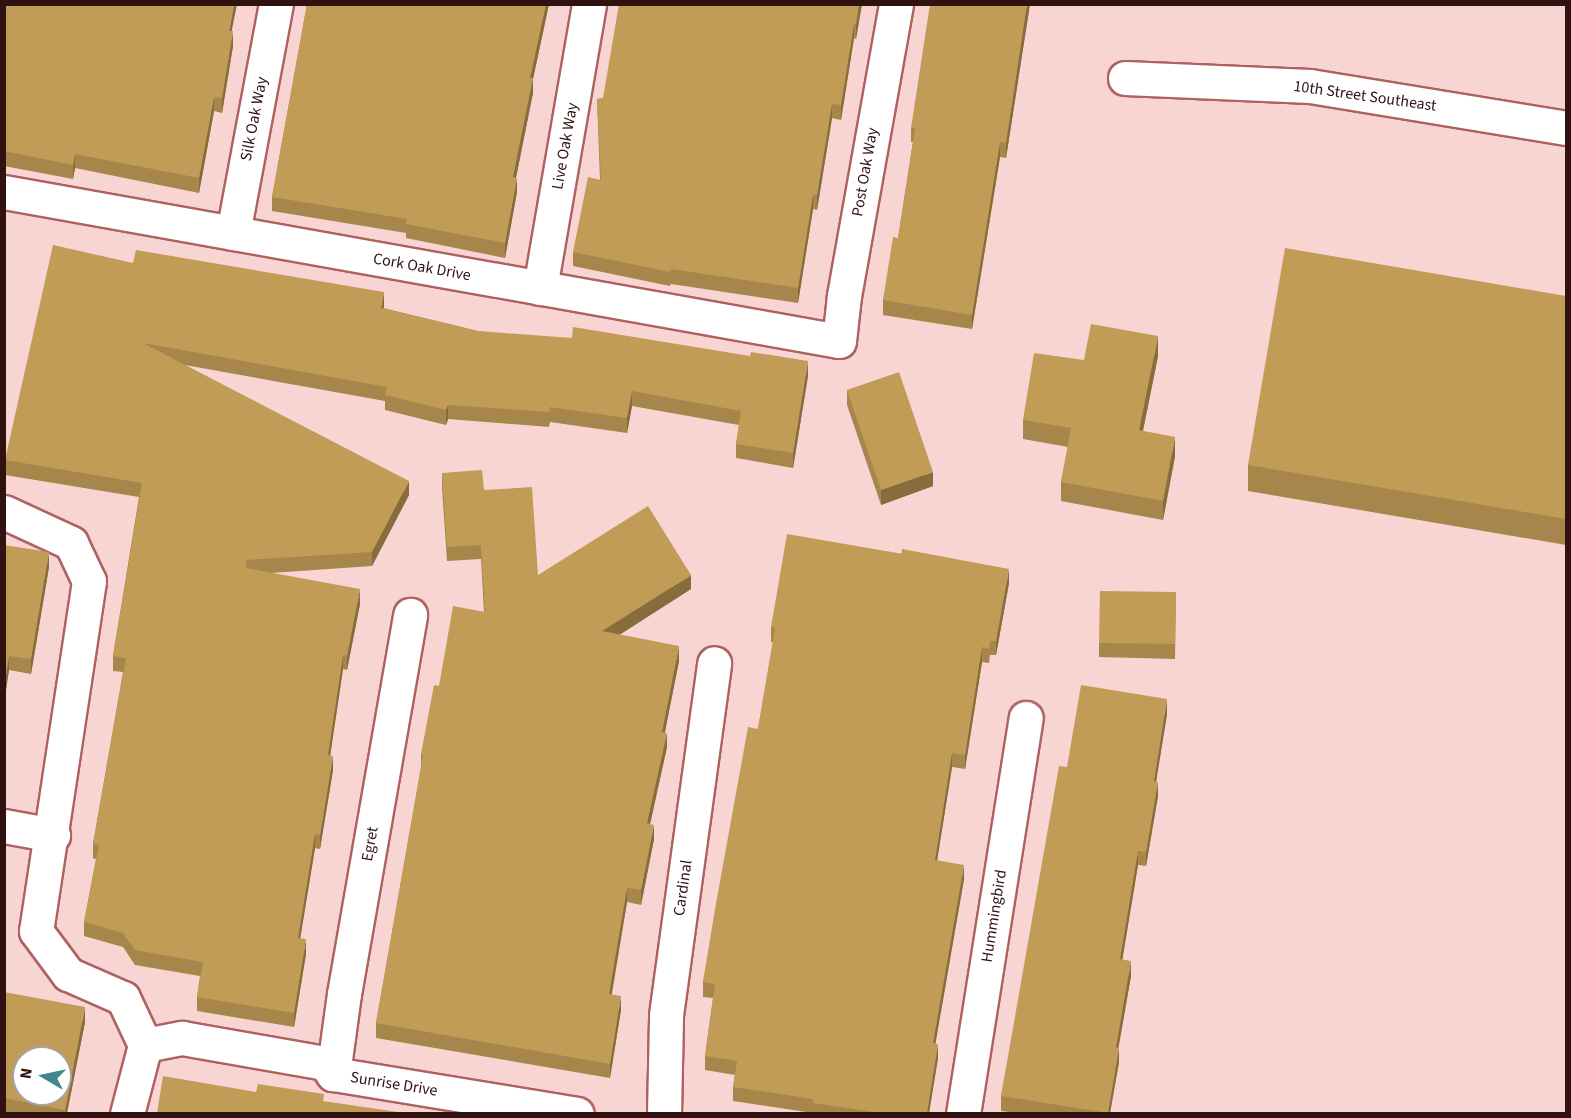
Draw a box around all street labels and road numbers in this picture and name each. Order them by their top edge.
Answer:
street label: Silk Oak Way [236,75,272,163]
street label: 10th Street Southeast [1292,76,1438,116]
street label: Live Oak Way [548,101,582,191]
street label: Post Oak Way [848,126,882,218]
street label: Cork Oak Drive [372,249,472,285]
street label: Egret [358,825,382,863]
street label: Cardinal [670,859,696,917]
street label: Hummingbird [977,868,1011,964]
street label: Sunrise Drive [349,1068,439,1100]

